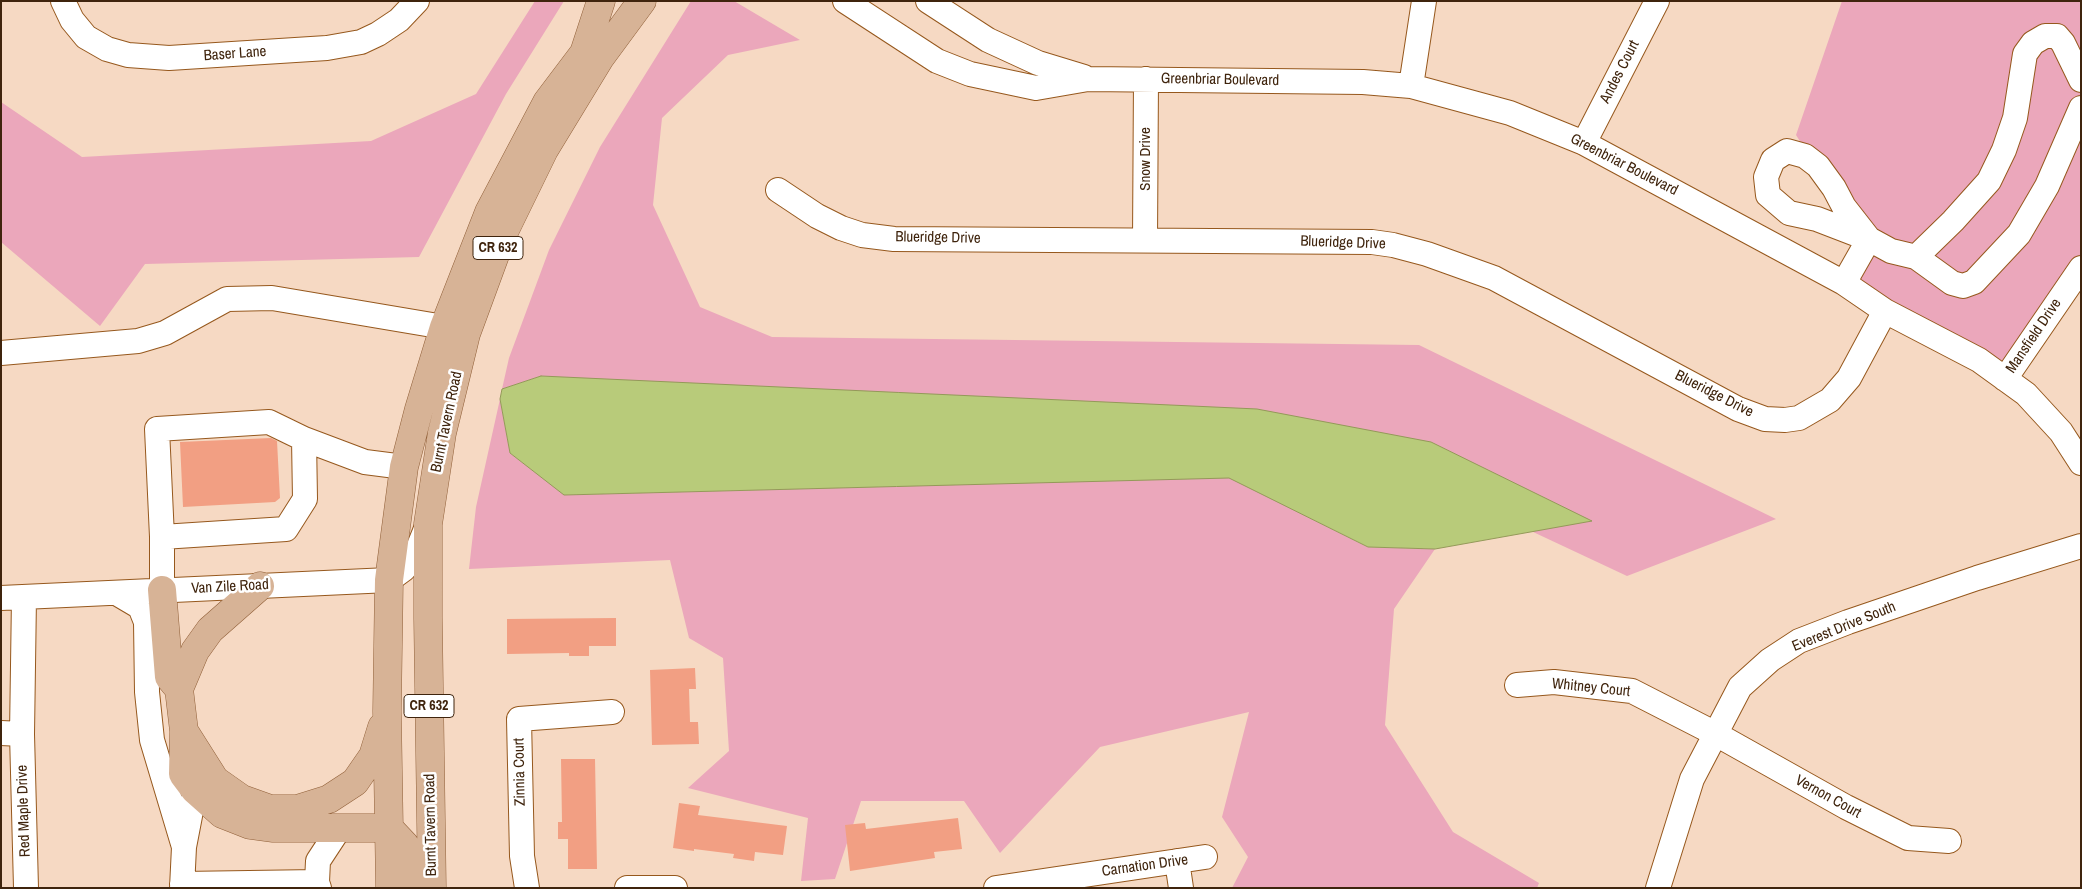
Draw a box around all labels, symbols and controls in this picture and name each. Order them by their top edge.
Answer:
street label: Andes Court [1596,37,1644,107]
street label: Baser Lane [203,43,267,65]
street label: Greenbriar Boulevard [1161,70,1279,90]
street label: Snow Drive [1137,127,1155,191]
street label: Greenbriar Boulevard [1567,130,1681,200]
street label: Blueridge Drive [895,228,981,248]
street label: Blueridge Drive [1300,233,1386,253]
road number: CR 632 [473,237,523,260]
street label: Mansfield Drive [2002,295,2066,377]
street label: Blueridge Drive [1672,367,1756,421]
street label: Burnt Tavern Road [428,370,466,474]
street label: Van Zile Road [191,576,269,598]
street label: Everest Drive South [1790,598,1898,656]
street label: Whitney Court [1551,675,1631,701]
road number: CR 632 [404,694,454,718]
street label: Zinnia Court [510,738,530,806]
street label: Red Maple Drive [13,765,35,857]
street label: Vernon Court [1792,772,1864,822]
street label: Burnt Tavern Road [421,773,441,877]
street label: Carnation Drive [1101,851,1189,881]

